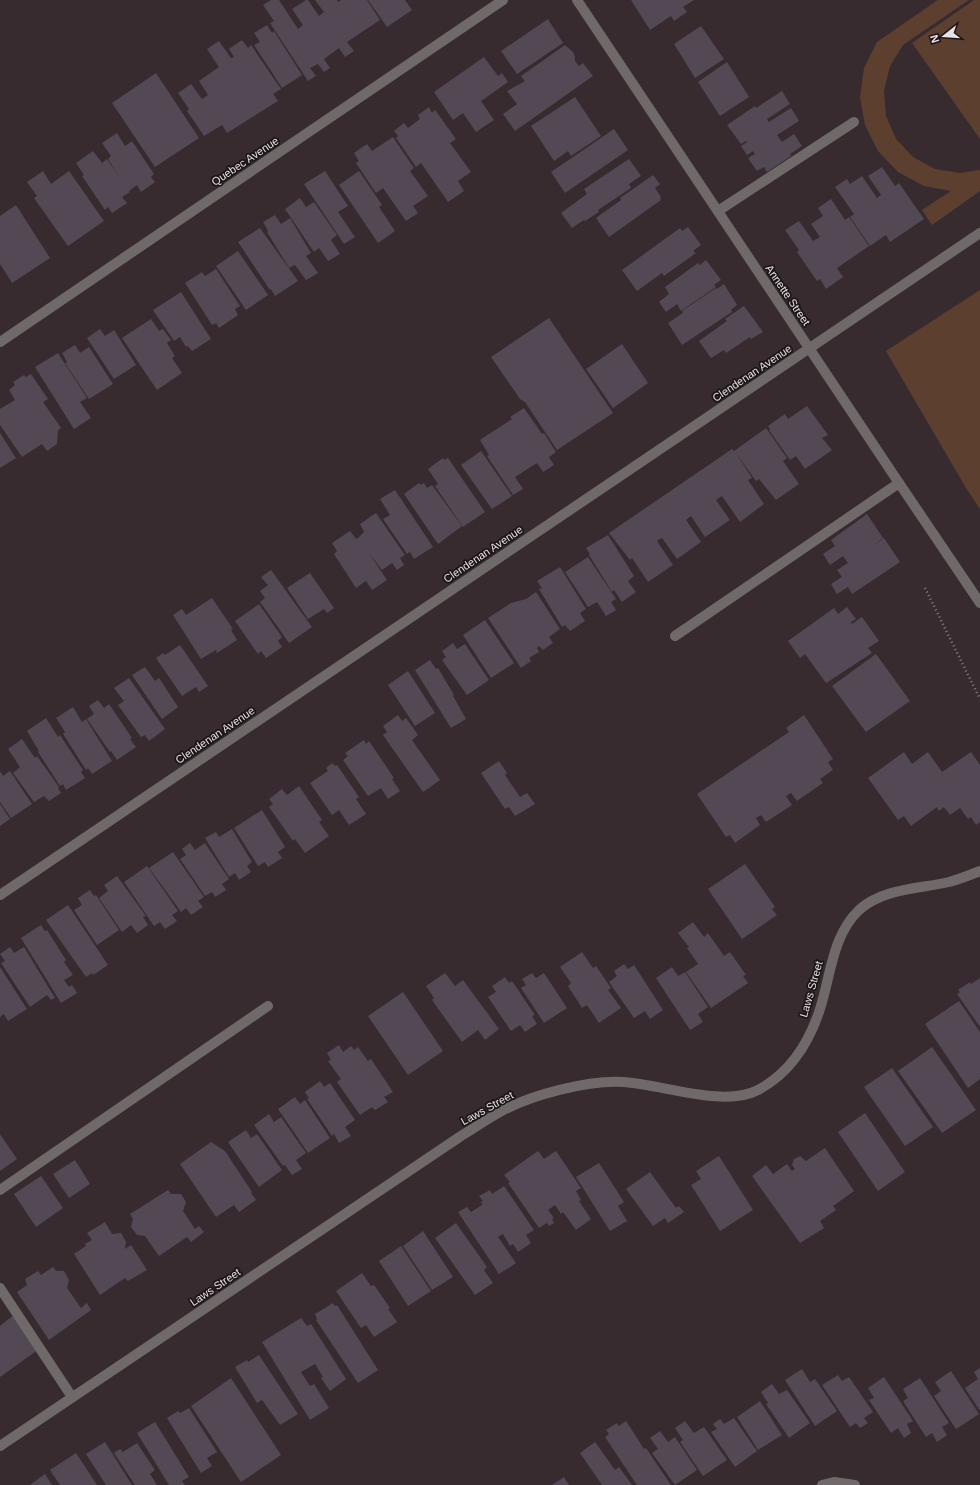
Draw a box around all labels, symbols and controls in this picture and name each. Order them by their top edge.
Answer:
north arrow [924,16,964,56]
text: N [928,33,941,44]
street label: Quebec Avenue [209,134,281,188]
street label: Annette Street [763,262,813,328]
street label: Clendenan Avenue [710,342,794,404]
street label: Clendenan Avenue [441,523,525,585]
street label: Clendenan Avenue [173,704,257,766]
street label: Laws Street [797,959,825,1019]
street label: Laws Street [459,1089,515,1127]
street label: Laws Street [188,1266,242,1308]

